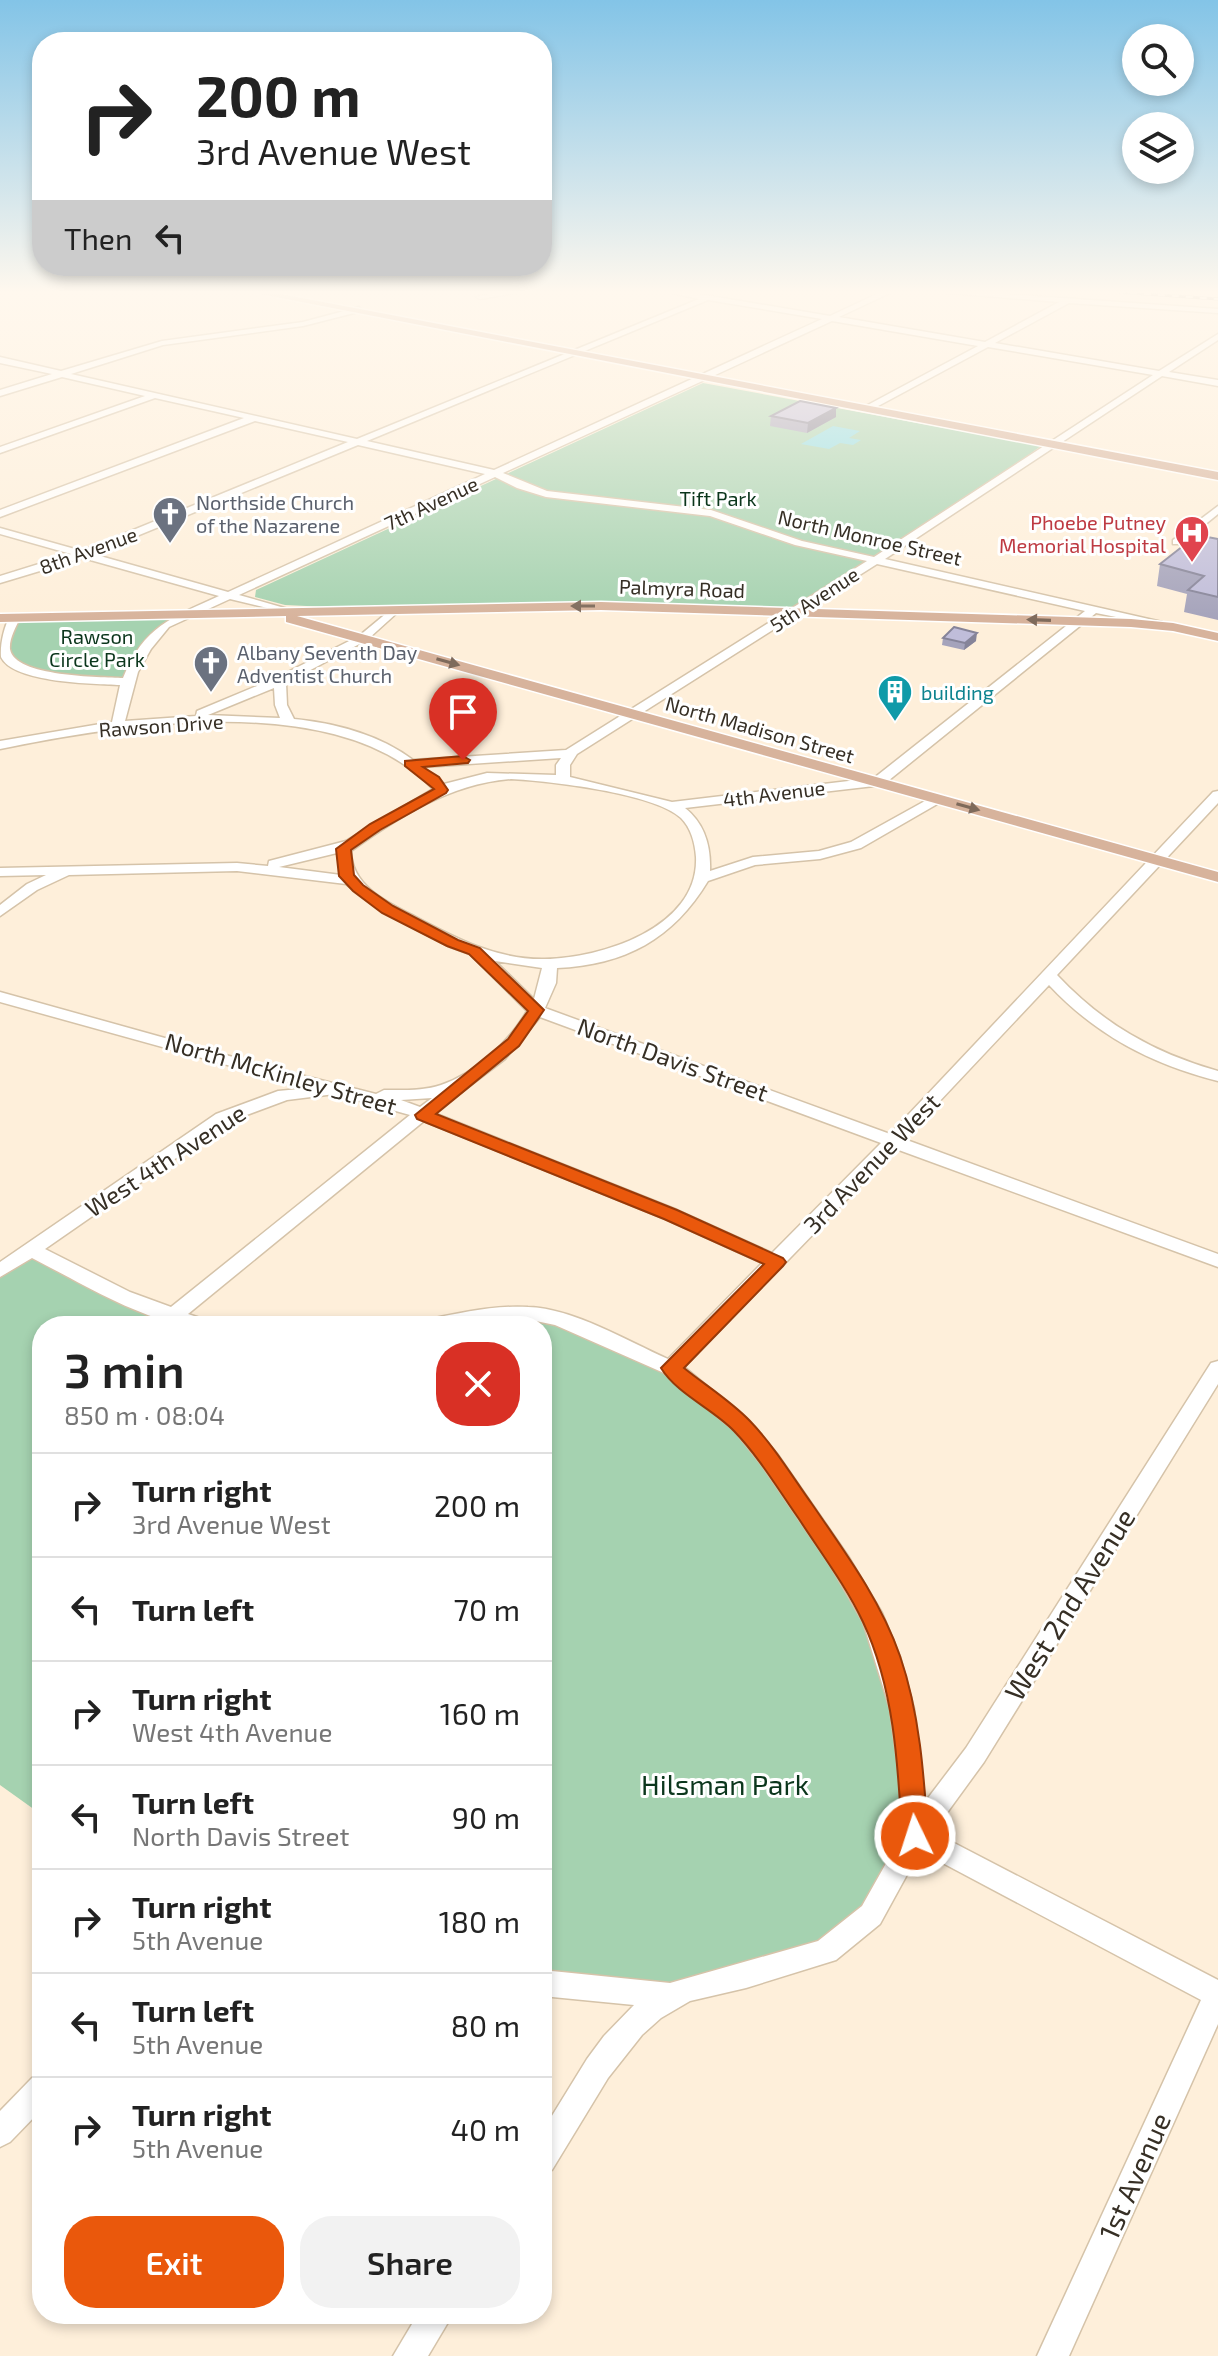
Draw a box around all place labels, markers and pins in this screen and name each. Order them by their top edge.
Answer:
place label: Northside Church of the Nazarene [196,490,354,537]
church icon: Northside Church of the Nazarene [151,495,189,545]
place label: Phoebe Putney Memorial Hospital [999,510,1166,557]
hospital icon: Phoebe Putney Memorial Hospital [1173,514,1211,564]
place label: Albany Seventh Day Adventist Church [237,640,418,687]
church icon: Albany Seventh Day Adventist Church [192,644,230,694]
building icon: building [876,673,914,723]
pin [429,678,497,760]
place label: building [921,680,994,704]

